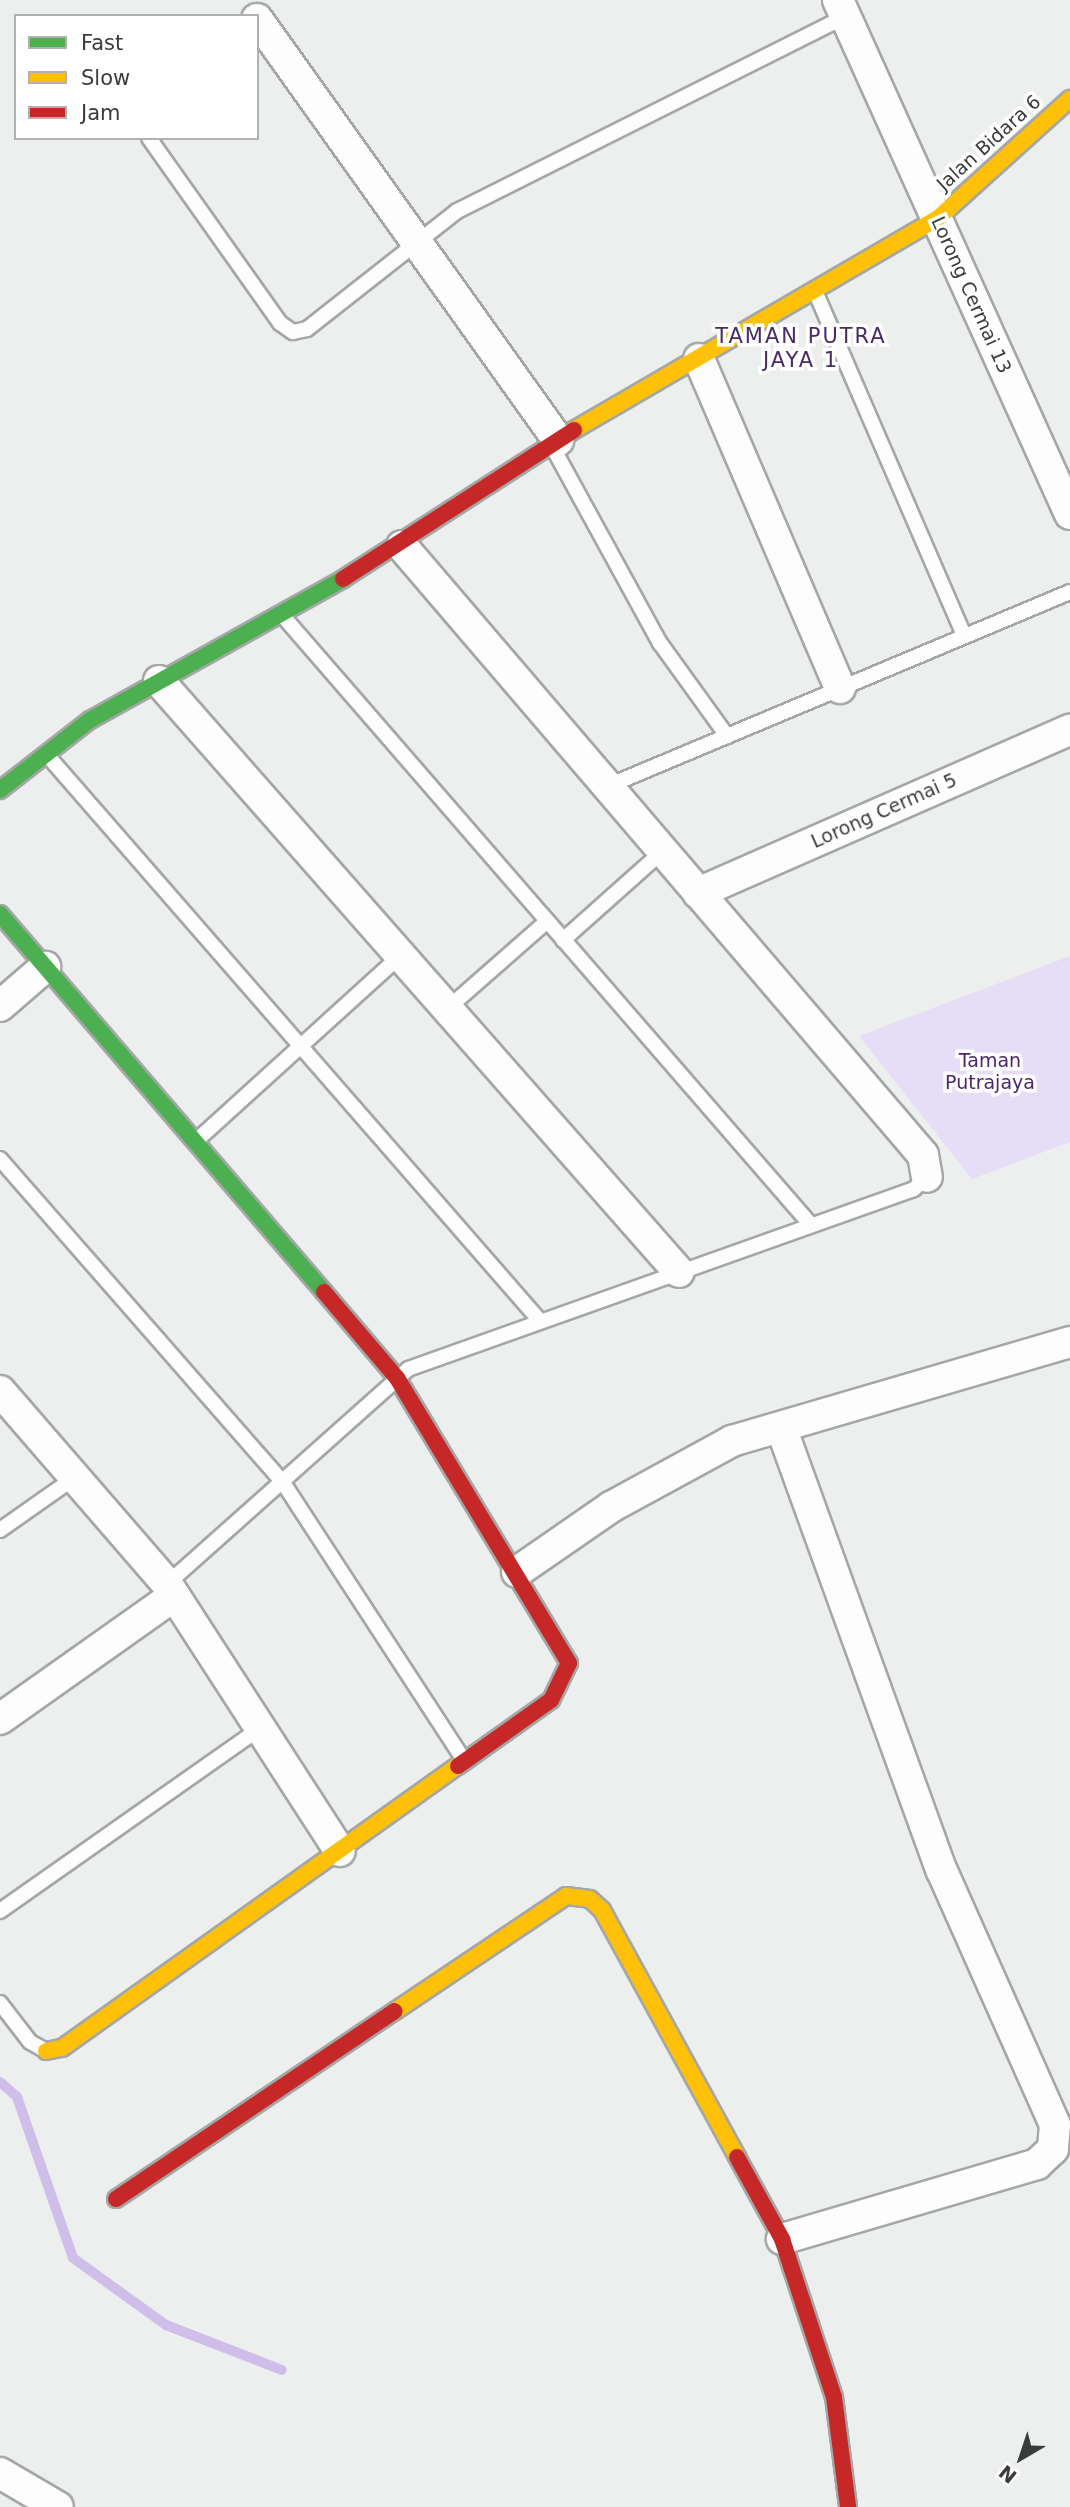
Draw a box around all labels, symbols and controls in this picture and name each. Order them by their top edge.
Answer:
legend [14,14,259,140]
text: Fast [81,31,123,55]
text: Slow [81,66,130,90]
street label: Jalan Bidara 6 [932,90,1046,196]
text: Jam [81,101,121,125]
street label: Lorong Cermai 13 [926,213,1016,377]
district label: TAMAN PUTRA JAYA 1 [717,323,885,373]
street label: Lorong Cermai 5 [808,769,960,853]
park label: Taman Putrajaya [945,1050,1035,1094]
north arrow [986,2423,1056,2493]
text: N [995,2461,1021,2488]

